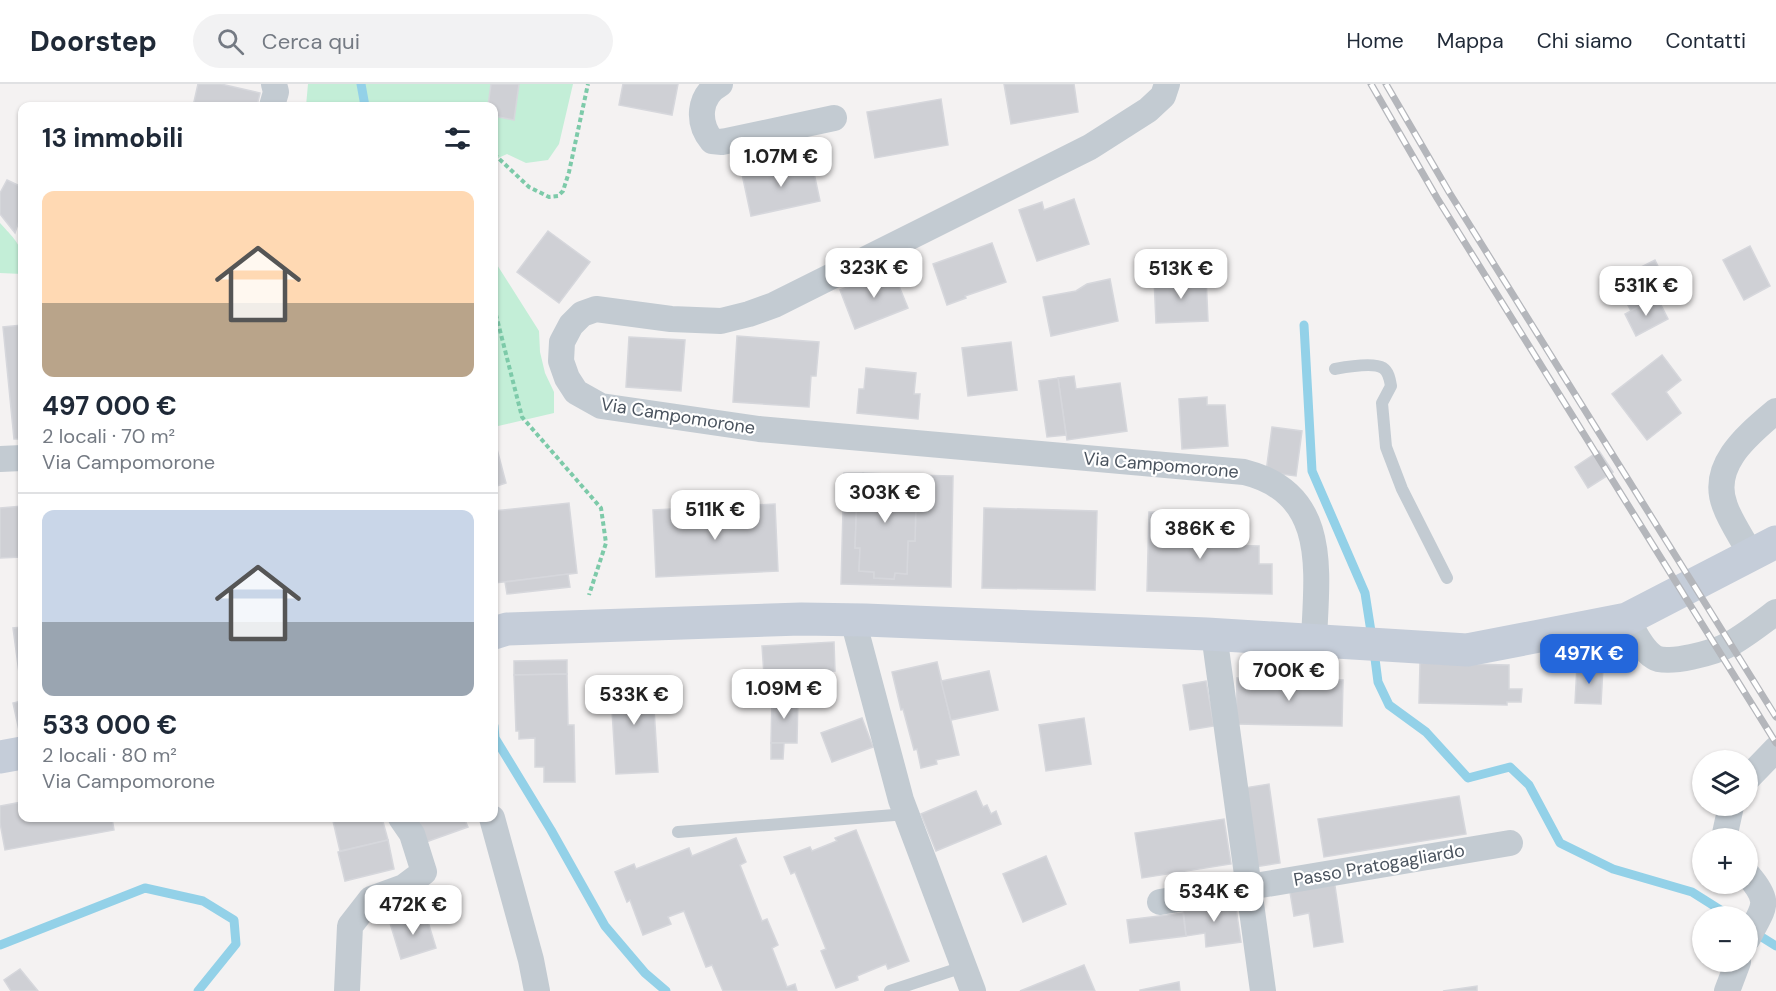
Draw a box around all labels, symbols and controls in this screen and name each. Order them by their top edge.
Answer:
search box [193,14,613,68]
text: Doorstep [30,23,157,60]
icon: search [214,25,247,58]
text: Cerca qui [262,27,360,56]
text: Home [1346,27,1404,55]
text: Mappa [1437,27,1504,55]
text: Chi siamo [1537,27,1633,55]
text: Contatti [1666,27,1746,55]
text: 13 immobili [42,121,183,155]
icon: filters [441,122,474,155]
pin: 1.07M € [726,137,836,188]
text: 1.07M € [744,143,818,169]
icon: home [204,230,312,338]
pin: 323K € [825,248,923,299]
pin: 513K € [1132,249,1230,300]
text: 323K € [839,254,909,280]
text: 513K € [1148,255,1214,281]
pin: 531K € [1597,266,1695,317]
text: 531K € [1613,272,1679,298]
text: 497 000 € [42,389,177,423]
street label: Via Campomorone [599,392,757,440]
text: 2 locali · 70 m² [42,423,175,449]
street label: Via Campomorone [1082,446,1240,484]
text: Via Campomorone [42,449,215,475]
pin: 303K € [836,473,934,524]
text: 303K € [849,479,921,505]
pin: 511K € [666,490,764,541]
text: 511K € [685,496,745,522]
pin: 386K € [1151,509,1249,560]
text: 386K € [1165,515,1235,541]
icon: home [204,549,312,657]
pin: 497K € [1540,634,1638,685]
text: 497K € [1554,640,1624,666]
pin: 700K € [1240,651,1338,702]
text: 700K € [1253,657,1325,683]
pin: 1.09M € [729,669,839,720]
pin: 533K € [585,675,683,726]
text: 1.09M € [746,675,822,701]
text: 533K € [599,681,669,707]
text: 533 000 € [42,708,177,742]
text: 2 locali · 80 m² [42,742,177,768]
map controls [1692,750,1758,972]
button: layers [1692,750,1758,816]
text: Via Campomorone [42,768,215,794]
button: + [1692,828,1758,894]
street label: Passo Pratogagliardo [1292,838,1466,892]
pin: 534K € [1165,872,1263,923]
text: 534K € [1178,878,1250,904]
pin: 472K € [364,885,462,936]
text: 472K € [379,891,447,917]
button: − [1692,906,1758,972]

